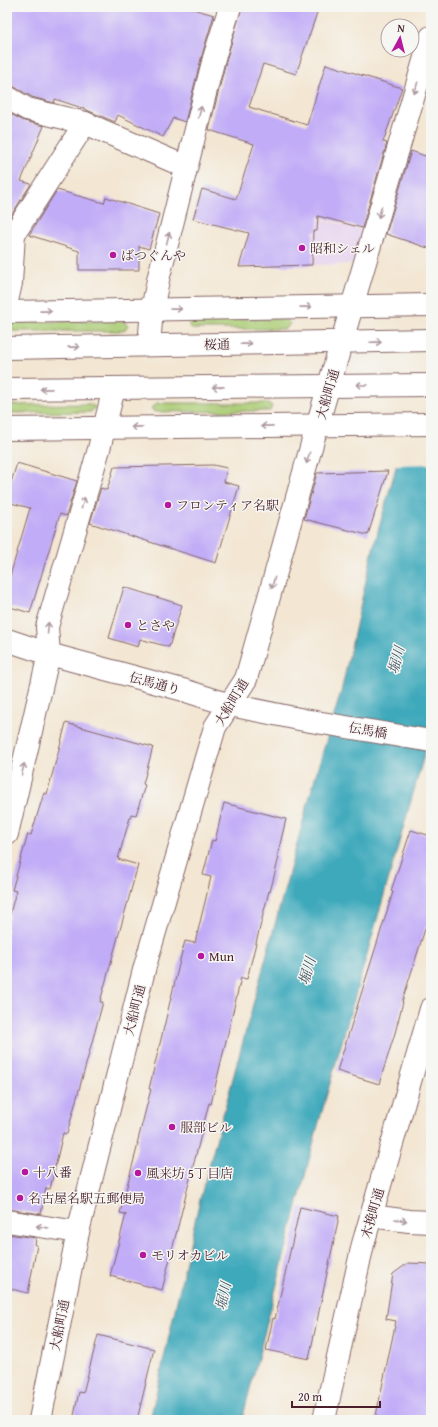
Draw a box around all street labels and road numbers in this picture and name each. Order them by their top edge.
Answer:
street label: 桜通 [204,335,230,354]
street label: 大船町通 [311,367,344,422]
street label: 伝馬通り [127,668,182,699]
street label: 大船町通 [210,675,253,729]
street label: 伝馬橋 [347,718,389,743]
street label: 大船町通 [119,983,150,1038]
street label: 木挽町通 [356,1186,389,1241]
street label: 大船町通 [45,1298,74,1352]

